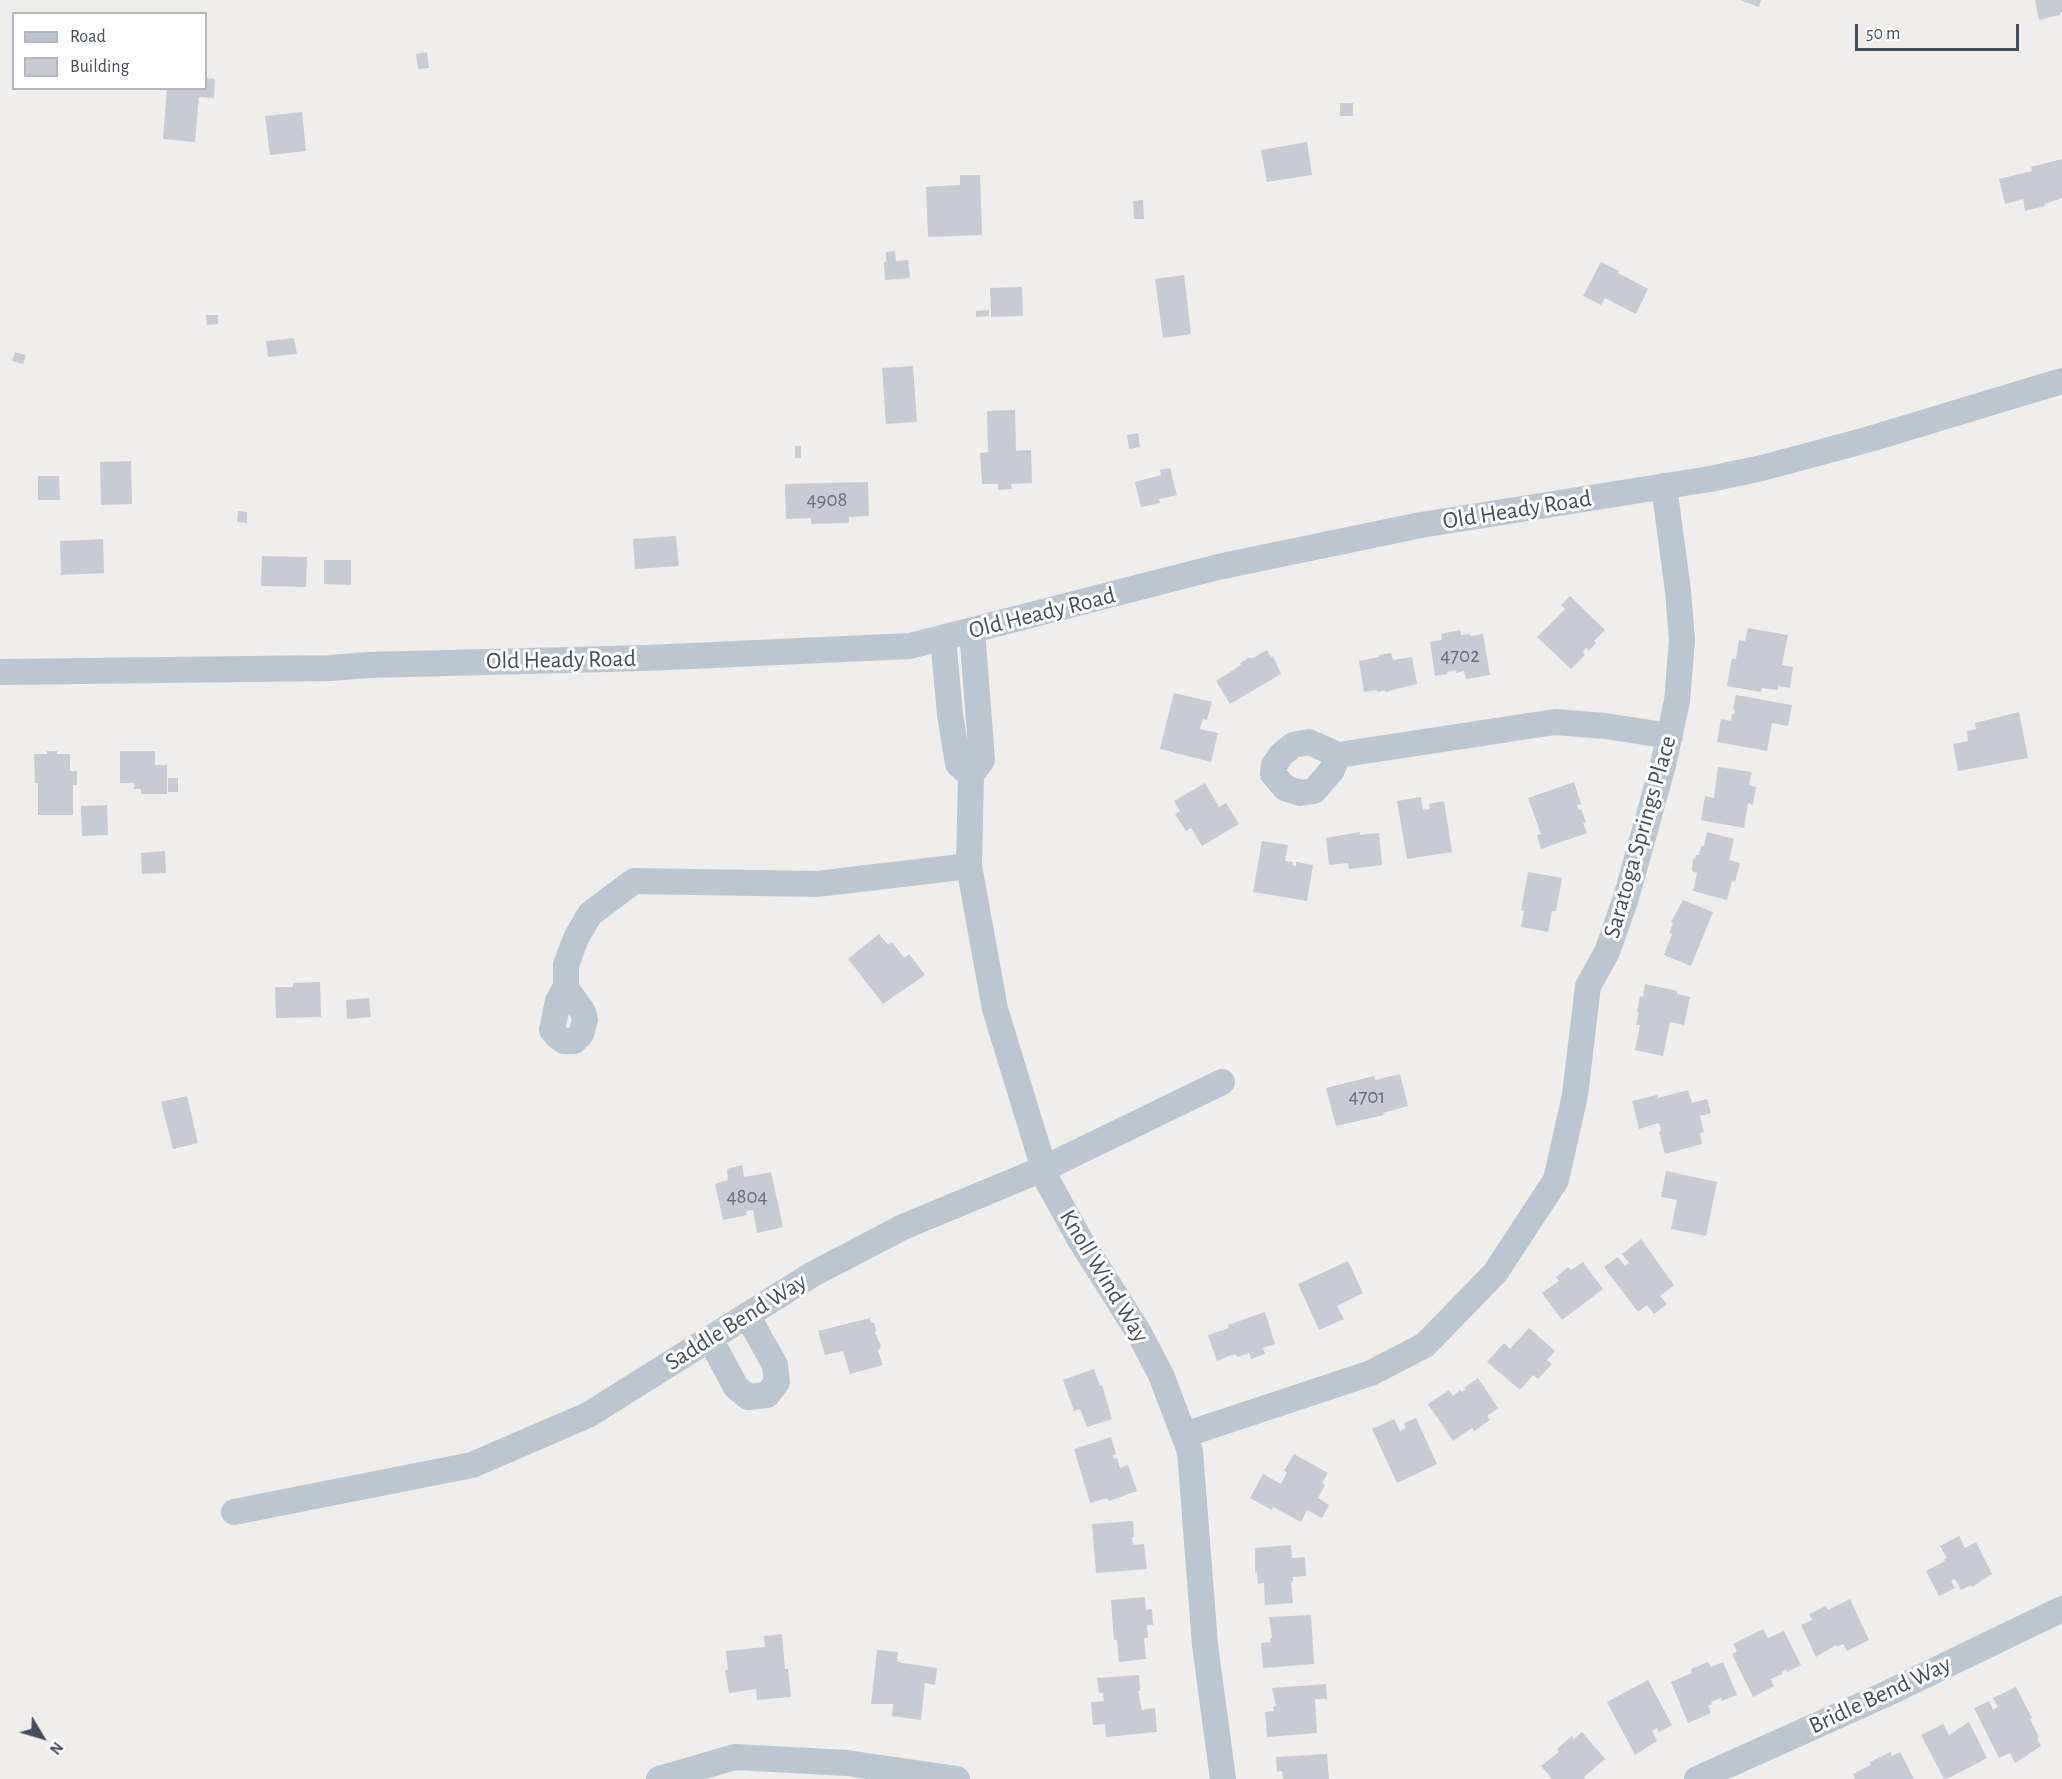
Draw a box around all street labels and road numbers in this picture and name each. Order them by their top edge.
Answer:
street label: Old Heady Road [1441,484,1593,536]
street label: Old Heady Road [966,581,1118,645]
street label: Old Heady Road [486,644,636,676]
street label: Saratoga Springs Place [1597,732,1683,942]
street label: Knoll Wind Way [1053,1204,1155,1348]
street label: Saddle Bend Way [660,1267,812,1377]
street label: Bridle Bend Way [1804,1650,1956,1740]

